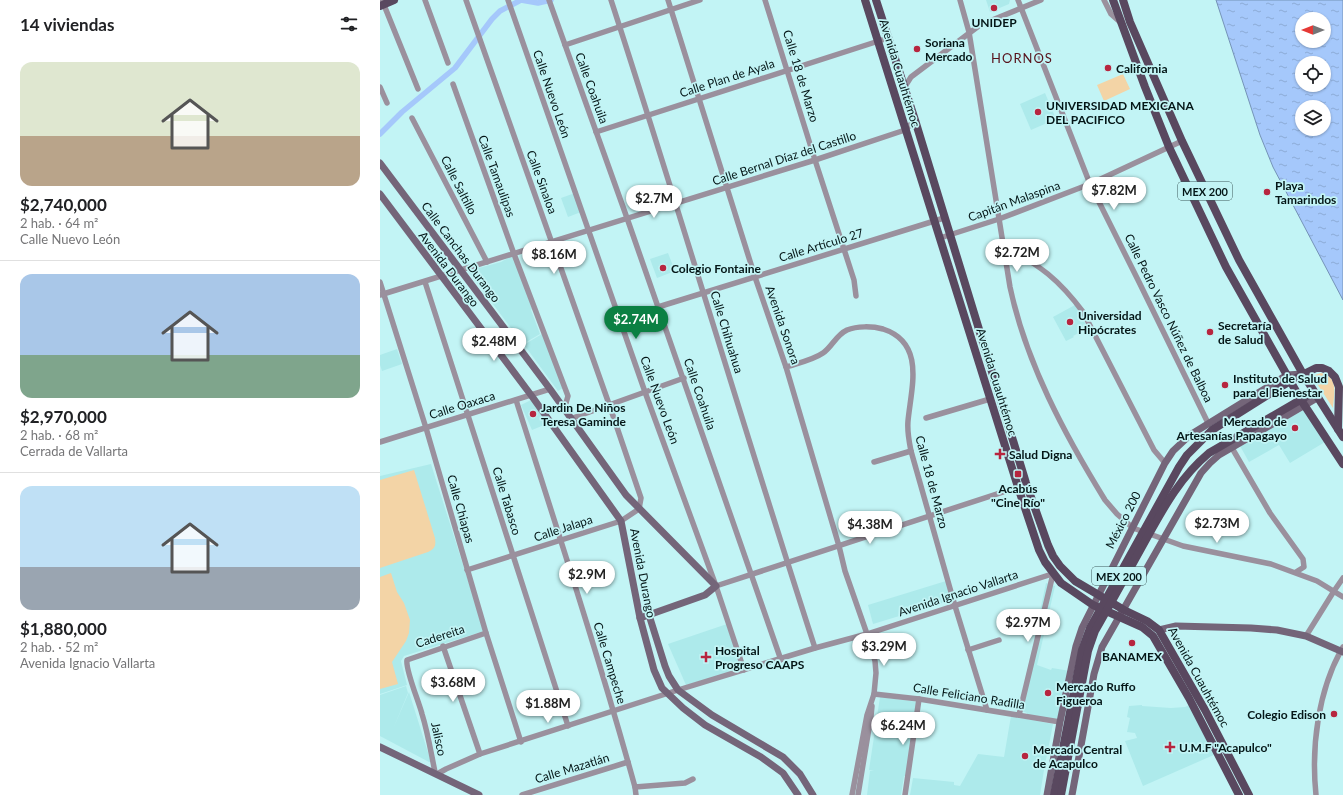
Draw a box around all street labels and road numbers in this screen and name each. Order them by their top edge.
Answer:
street label: Avenida Cuauhtémoc [876,17,924,129]
street label: Calle 18 de Marzo [780,28,822,124]
street label: Calle Nuevo León [530,48,574,140]
street label: Calle Coahuila [572,50,612,126]
street label: Calle Plan de Ayala [678,56,776,100]
street label: Calle Bernal Díaz del Castillo [710,128,858,188]
street label: Calle Tamaulipas [475,133,519,219]
street label: Calle Sinaloa [524,148,560,216]
street label: Calle Saltillo [438,153,480,217]
street label: Capitán Malaspina [966,177,1062,225]
road number: MEX 200 [1178,182,1232,200]
street label: Calle Canchas Durango [418,199,504,305]
street label: Calle Artículo 27 [777,225,865,265]
street label: Avenida Durango [416,228,482,310]
street label: Calle Pedro Vasco Núñez de Balboa [1122,231,1216,405]
street label: Avenida Sonora [763,284,804,366]
street label: Calle Chihuahua [707,289,747,375]
street label: Avenida Cuauhtémoc [973,326,1021,438]
street label: Calle Nuevo León [637,354,683,446]
street label: Calle Coahuila [681,356,719,432]
street label: Calle Oaxaca [427,388,497,422]
street label: Calle 18 de Marzo [912,434,952,530]
street label: Calle Tabasco [489,465,525,537]
street label: Calle Chiapas [444,473,478,545]
street label: México 200 [1102,489,1144,551]
street label: Calle Jalapa [532,511,594,545]
street label: Avenida Durango [627,527,659,619]
street label: Avenida Ignacio Vallarta [896,567,1020,619]
road number: MEX 200 [1092,567,1146,585]
street label: Calle Campeche [590,620,630,706]
street label: Cadereita [414,621,466,651]
street label: Avenida Cuauhtémoc [1165,624,1233,730]
street label: Calle Feliciano Radilla [912,680,1026,712]
street label: Jalisco [428,721,450,757]
street label: Calle Mazatlán [533,750,611,786]

